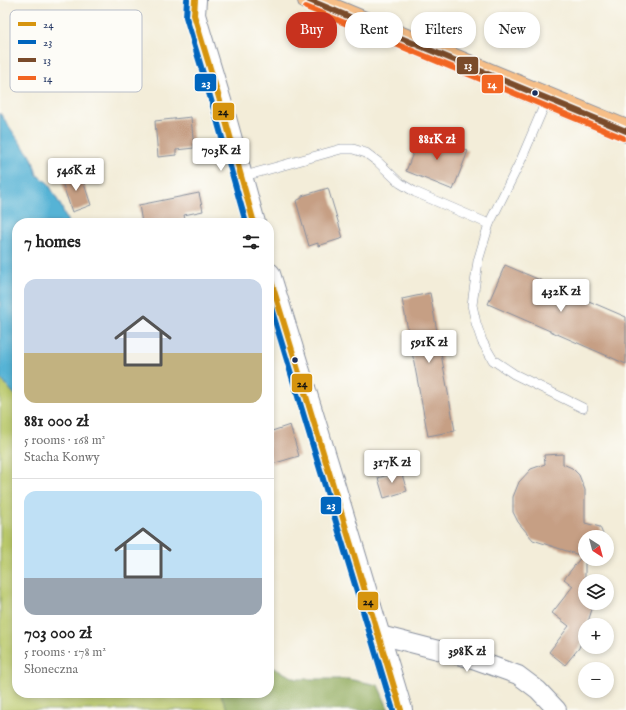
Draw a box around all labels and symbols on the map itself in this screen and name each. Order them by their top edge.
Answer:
legend [10,10,142,92]
text: 24 [43,18,54,32]
text: 23 [43,36,52,50]
text: 13 [43,54,51,68]
line badge: 13 [456,56,479,75]
text: 13 [464,59,472,73]
text: 14 [43,72,53,86]
line badge: 23 [194,73,217,92]
line badge: 14 [481,74,504,94]
text: 23 [201,77,211,91]
text: 14 [487,78,497,92]
unlabelled marker [530,88,540,98]
line badge: 24 [212,102,235,121]
text: 24 [218,105,229,119]
pin: 881K zł [400,127,474,161]
pin: 703K zł [184,138,258,172]
pin: 546K zł [39,158,113,192]
pin: 432K zł [524,279,598,313]
pin: 591K zł [392,330,466,364]
unlabelled marker [290,355,300,365]
line badge: 24 [291,373,313,393]
text: 24 [297,377,308,391]
pin: 317K zł [355,450,429,484]
line badge: 23 [320,496,342,515]
text: 23 [326,499,336,513]
north arrow [578,530,614,566]
line badge: 24 [357,591,379,611]
text: 24 [363,595,374,609]
pin: 398K zł [430,639,504,673]

